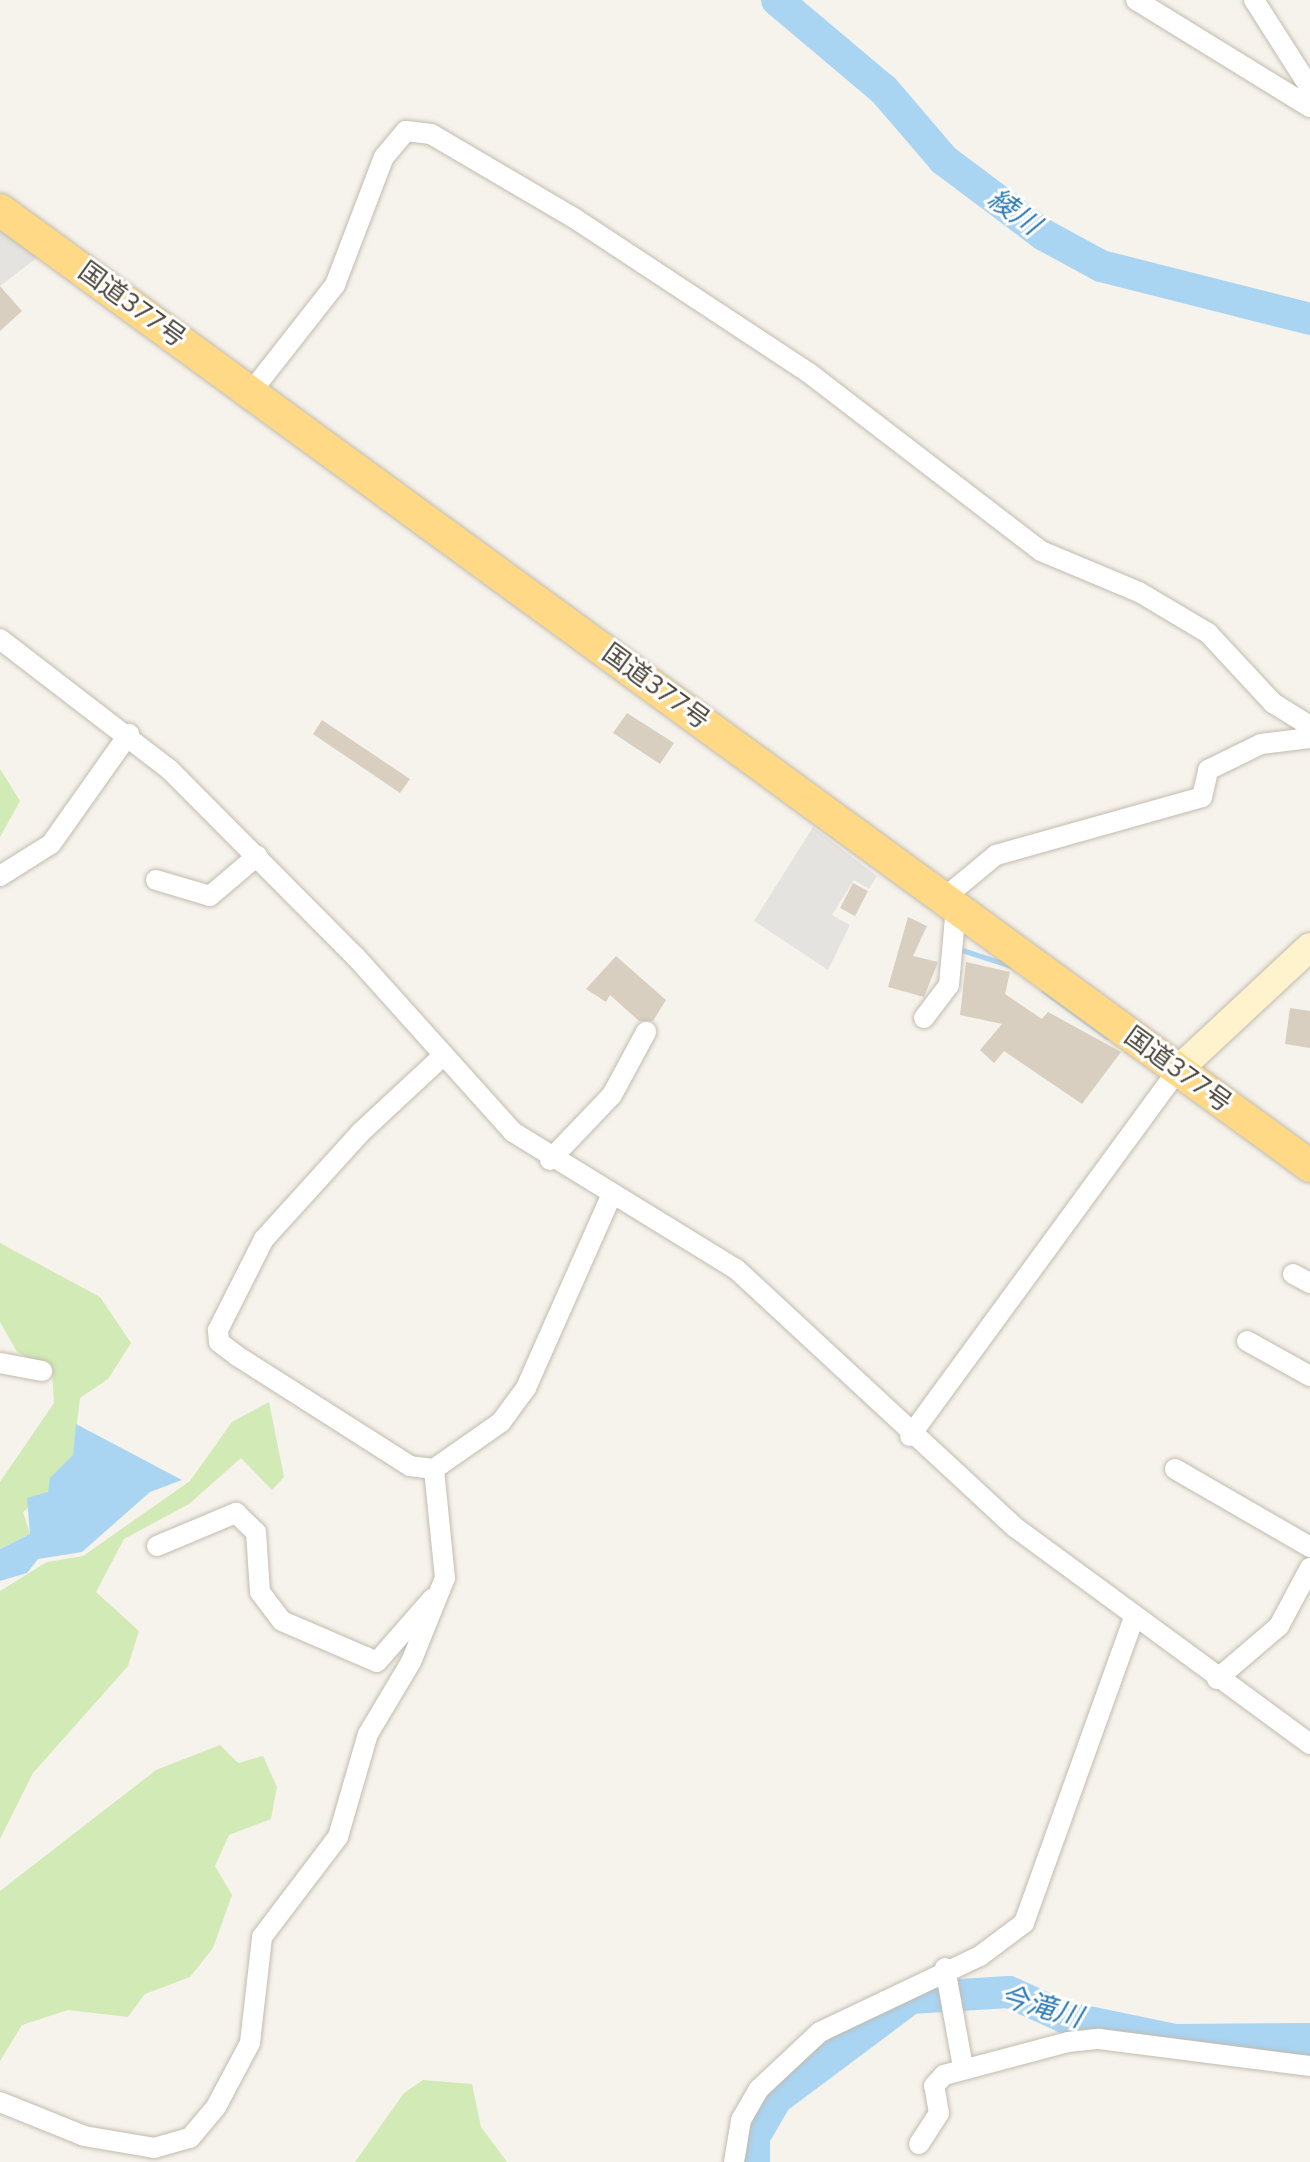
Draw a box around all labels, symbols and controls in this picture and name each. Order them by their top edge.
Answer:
water label: 綾川 [981,182,1047,242]
street label: 国道377号 [72,256,192,354]
street label: 国道377号 [596,638,716,736]
street label: 国道377号 [1118,1021,1238,1119]
water label: 今滝川 [996,1979,1086,2035]

